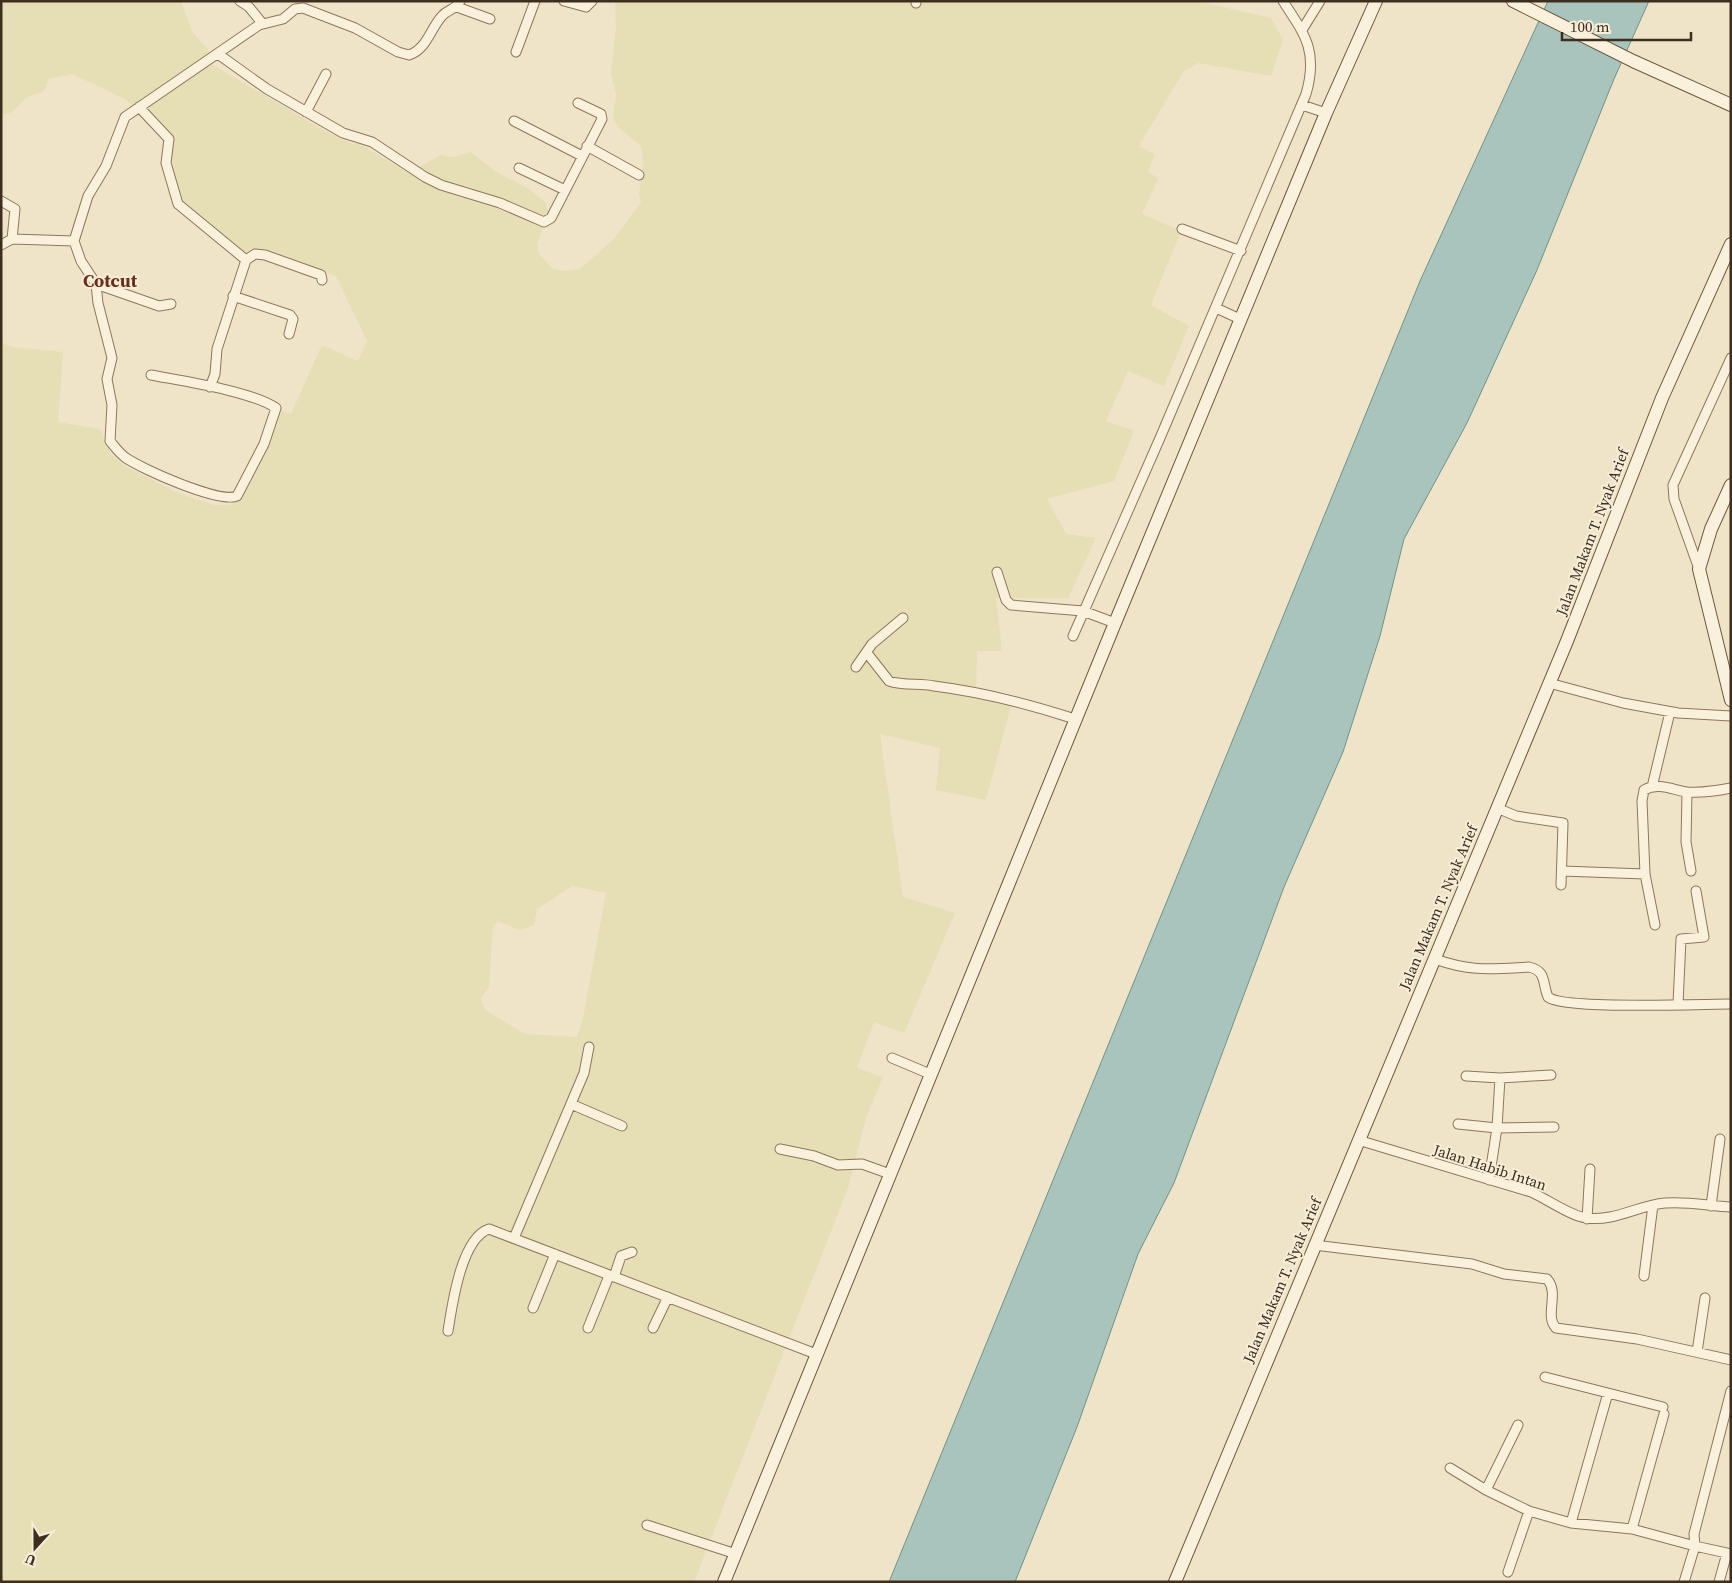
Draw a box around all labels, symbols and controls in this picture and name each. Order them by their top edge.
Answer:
scale bar [1562,10,1691,42]
text: 100 m [1570,16,1610,37]
district label: Cotcut [83,268,138,293]
street label: Jalan Makam T. Nyak Arief [1550,444,1634,620]
street label: Jalan Makam T. Nyak Arief [1393,820,1483,994]
street label: Jalan Habib Intan [1430,1138,1549,1195]
street label: Jalan Makam T. Nyak Arief [1237,1193,1327,1367]
north arrow [10,1523,60,1573]
text: U [22,1549,39,1571]

